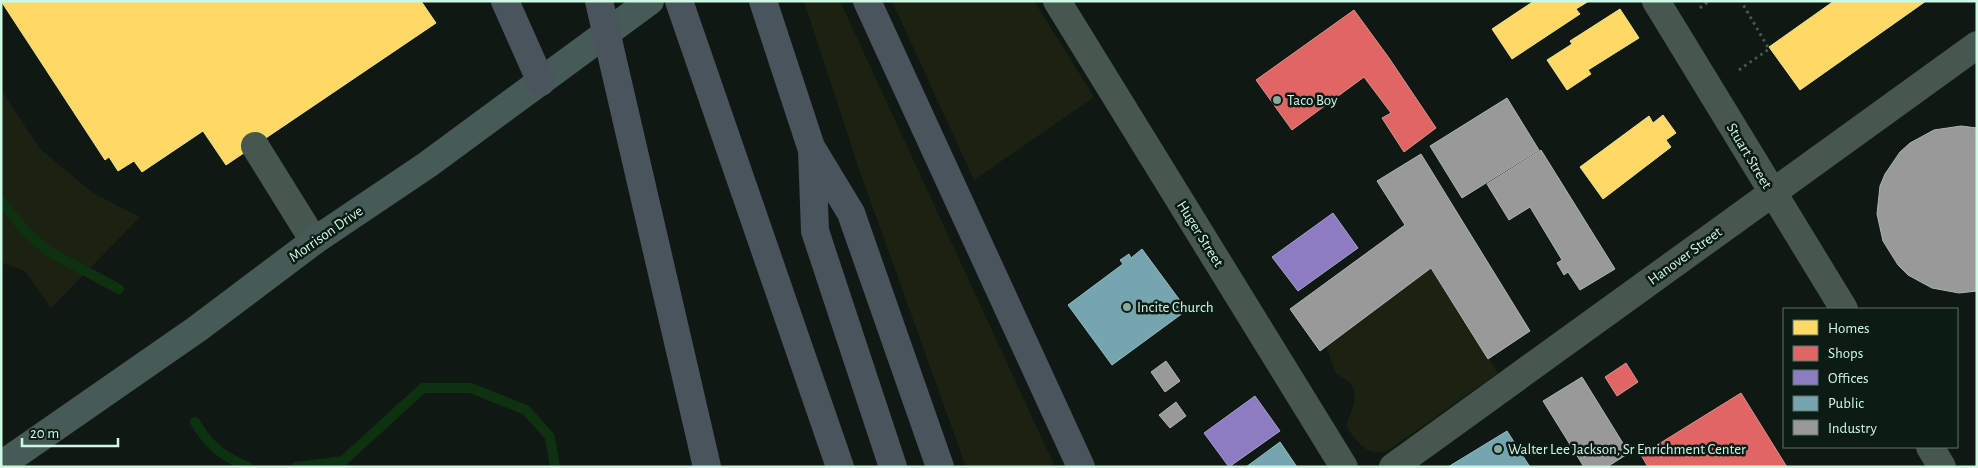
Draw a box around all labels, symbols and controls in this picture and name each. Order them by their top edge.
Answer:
place label: Taco Boy [1287,93,1338,108]
marker: Taco Boy [1271,94,1283,106]
street label: Stuart Street [1724,121,1775,192]
street label: Huger Street [1174,198,1226,270]
street label: Morrison Drive [286,203,366,265]
street label: Hanover Street [1645,224,1725,288]
place label: Incite Church [1137,300,1214,315]
marker: Incite Church [1121,301,1133,313]
legend [1783,308,1958,448]
text: Homes [1828,321,1870,336]
text: Shops [1828,346,1863,361]
text: Offices [1828,371,1869,386]
text: Public [1828,396,1864,411]
scale bar [22,416,119,448]
text: Industry [1828,421,1877,436]
text: 20 m [30,426,59,441]
place label: Walter Lee Jackson, Sr Enrichment Center [1508,442,1746,457]
marker: Walter Lee Jackson, Sr Enrichment Center [1492,443,1504,455]

